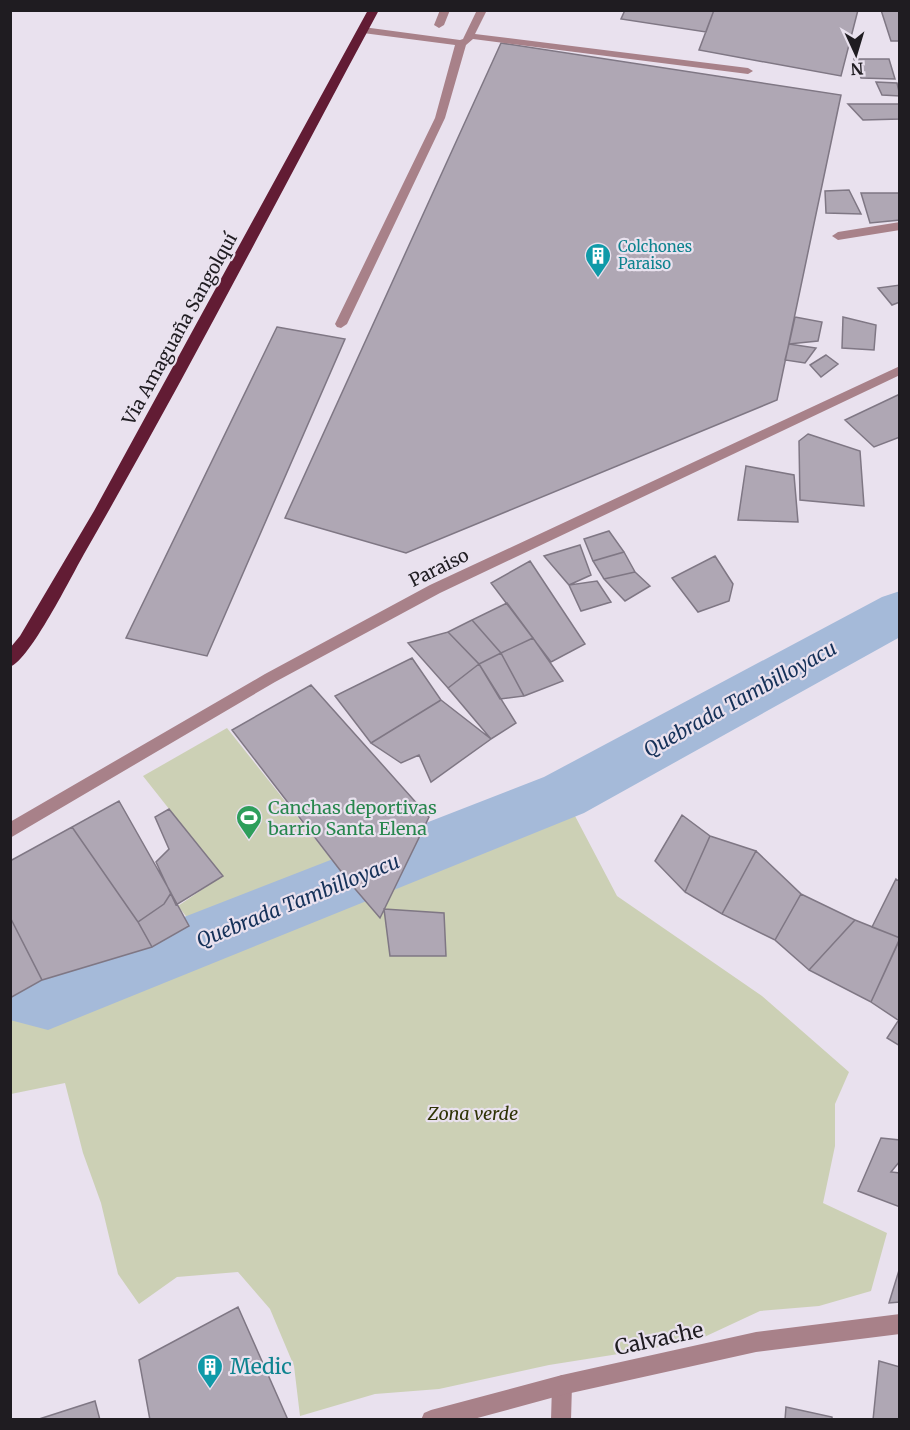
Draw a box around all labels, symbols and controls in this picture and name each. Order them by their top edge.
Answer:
north arrow [826,24,886,84]
text: N [850,59,864,79]
street label: Via Amaguaña Sangolquí [117,228,243,430]
place label: Colchones Paraiso [618,237,692,273]
building icon: Colchones Paraiso [583,241,613,279]
street label: Paraiso [405,543,472,592]
water label: Quebrada Tambilloyacu [639,635,841,762]
place label: Canchas deportivas barrio Santa Elena [267,796,437,840]
sports icon: Canchas deportivas barrio Santa Elena [234,803,264,841]
water label: Quebrada Tambilloyacu [193,848,403,953]
park label: Zona verde [427,1102,518,1125]
street label: Calvache [612,1316,706,1361]
building icon: Medic [195,1352,225,1390]
place label: Medic [230,1353,292,1380]

